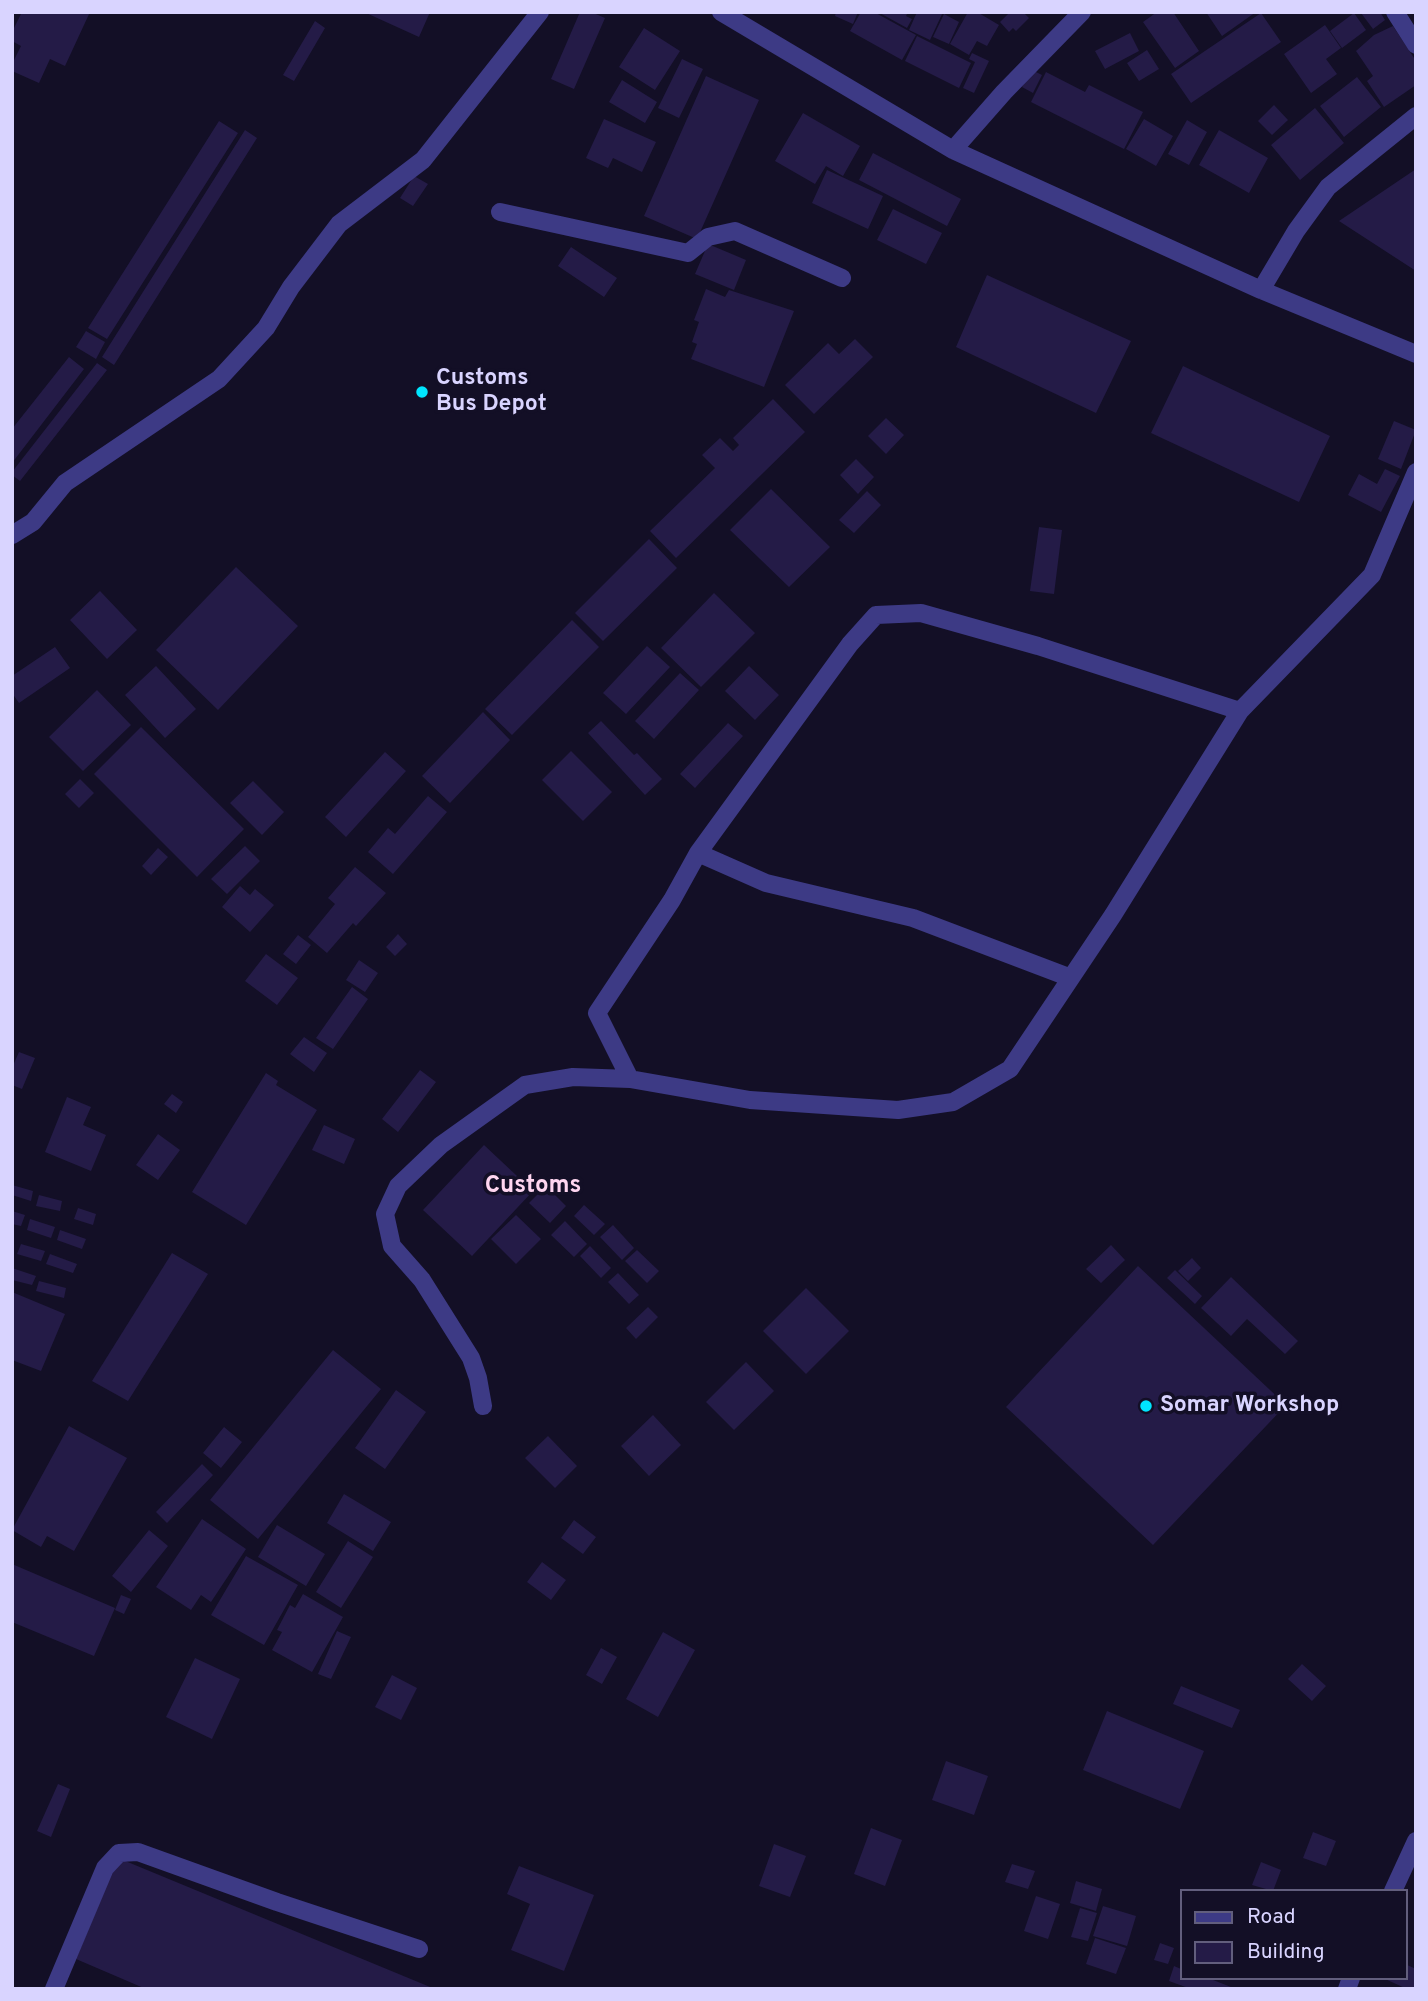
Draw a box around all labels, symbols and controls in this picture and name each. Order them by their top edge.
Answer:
place label: Customs Bus Depot [436,365,547,419]
marker: Customs Bus Depot [414,384,430,400]
district label: Customs [485,1173,581,1201]
place label: Somar Workshop [1160,1392,1339,1420]
marker: Somar Workshop [1138,1398,1154,1414]
legend [1180,1889,1407,1980]
text: Road [1247,1904,1296,1931]
text: Building [1247,1939,1325,1966]

